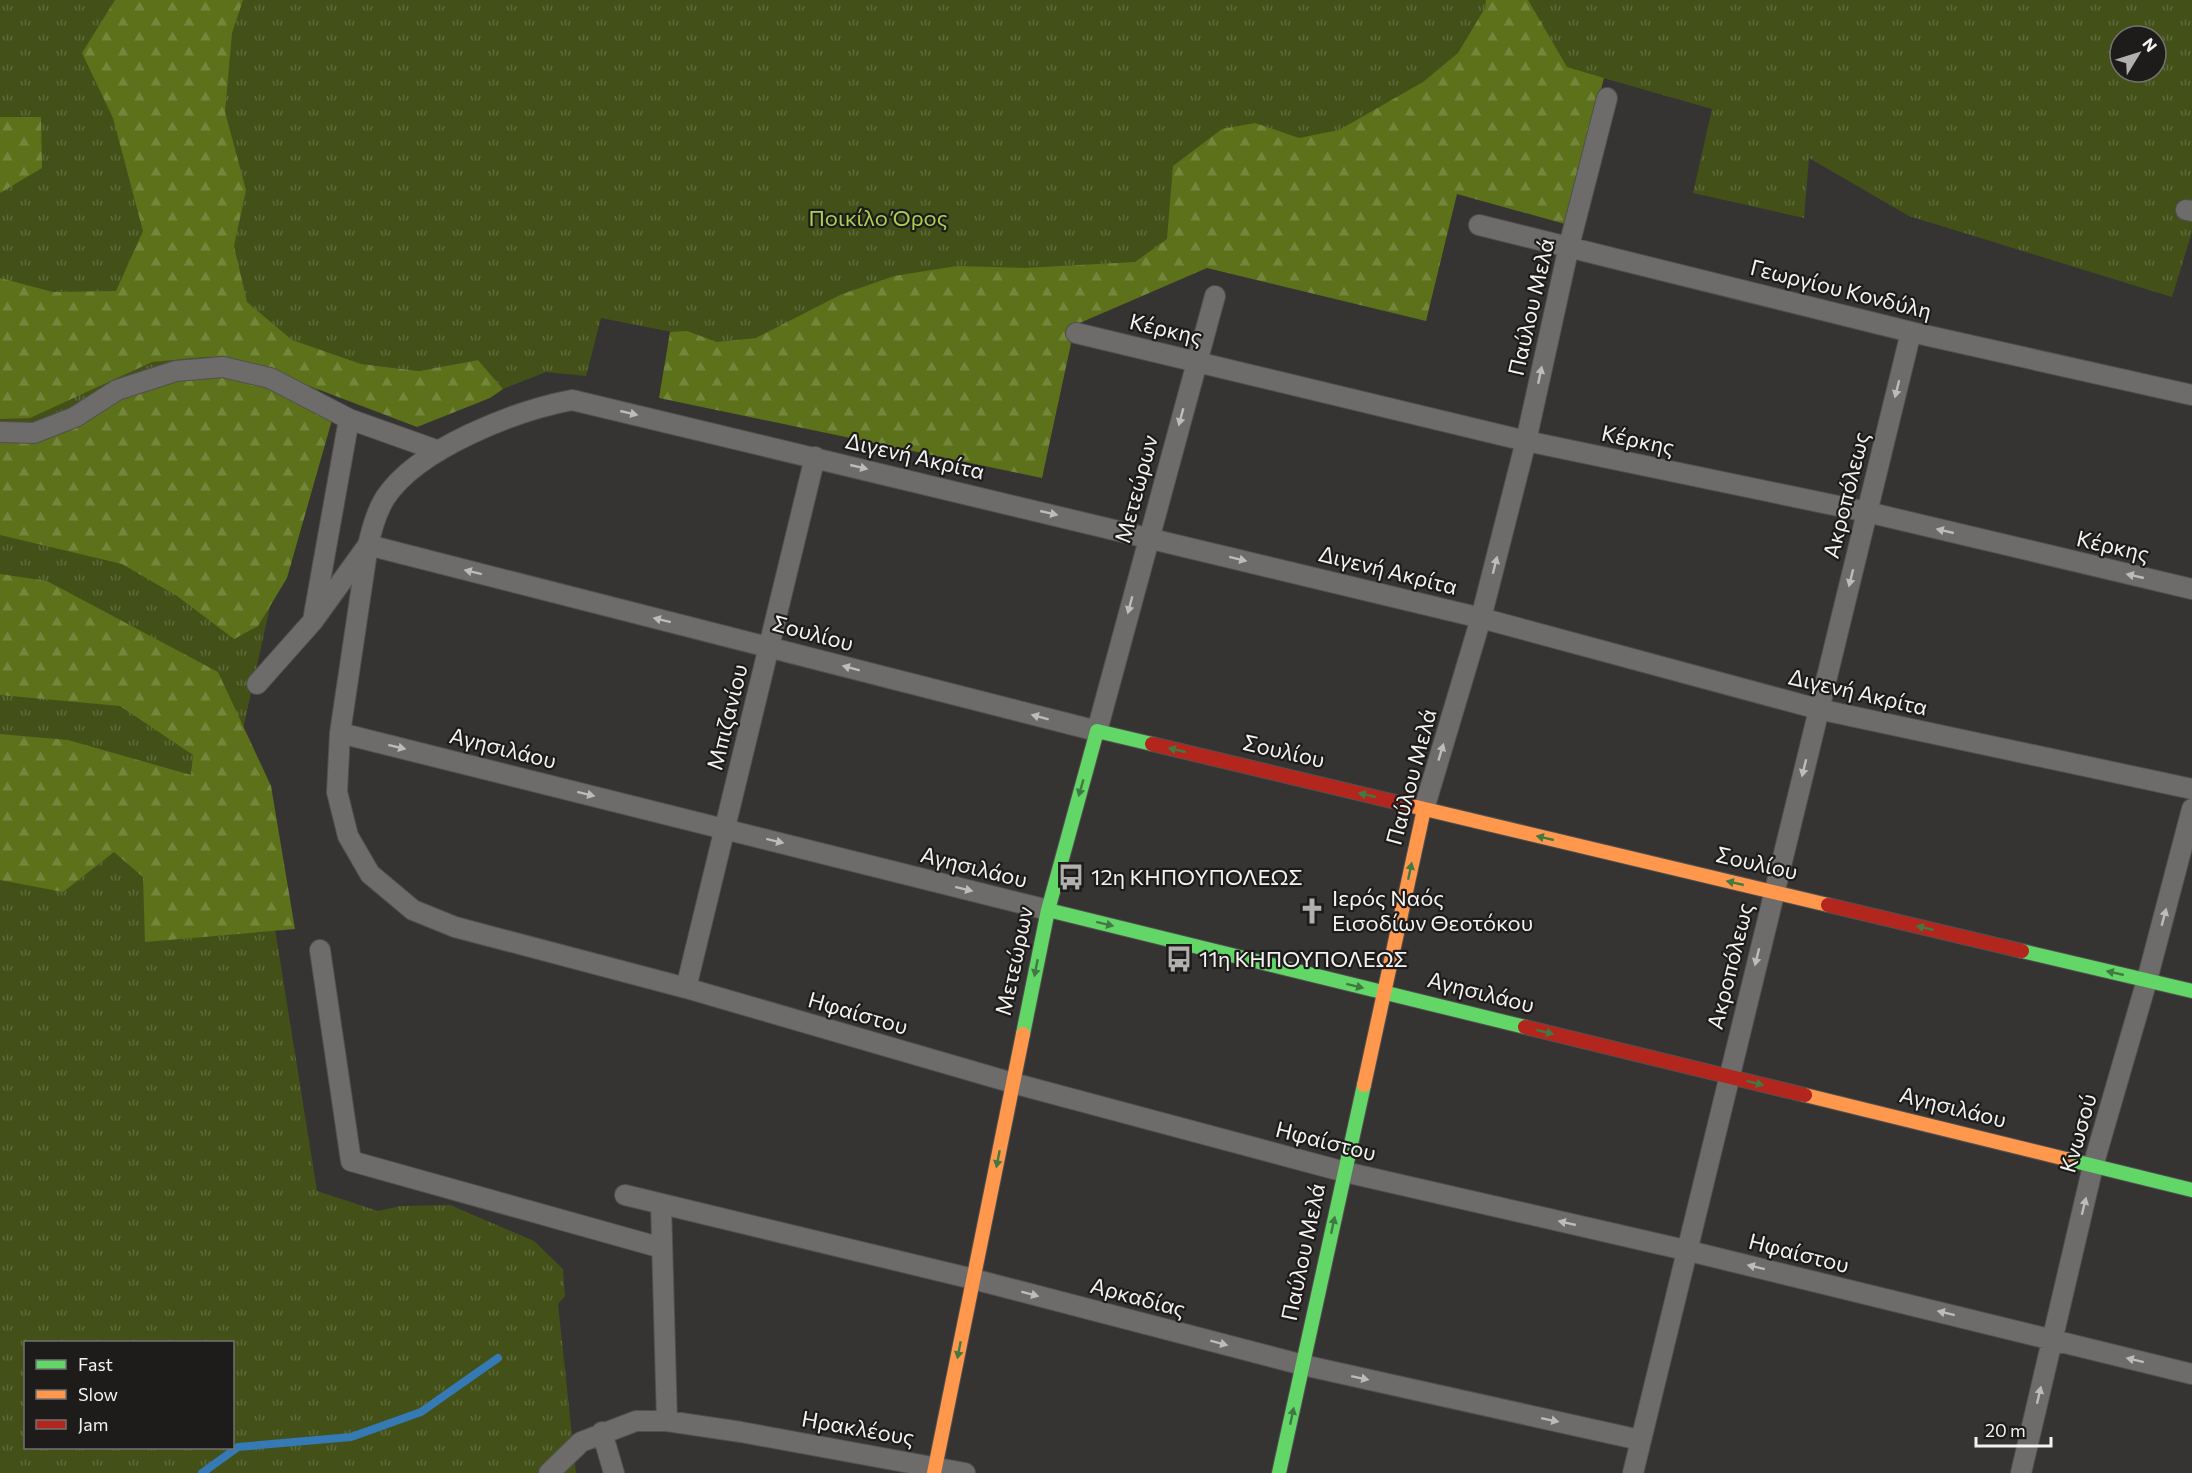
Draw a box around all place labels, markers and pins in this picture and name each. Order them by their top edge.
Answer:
bus stop icon: 12η ΚΗΠΟΥΠΟΛΕΩΣ [1056,862,1086,892]
place label: 12η ΚΗΠΟΥΠΟΛΕΩΣ [1091,863,1303,890]
place label: Ιερός Ναός Εισοδίων Θεοτόκου [1332,884,1533,936]
church icon: Ιερός Ναός Εισοδίων Θεοτόκου [1297,896,1327,926]
bus stop icon: 11η ΚΗΠΟΥΠΟΛΕΩΣ [1164,944,1194,974]
place label: 11η ΚΗΠΟΥΠΟΛΕΩΣ [1199,945,1408,972]

